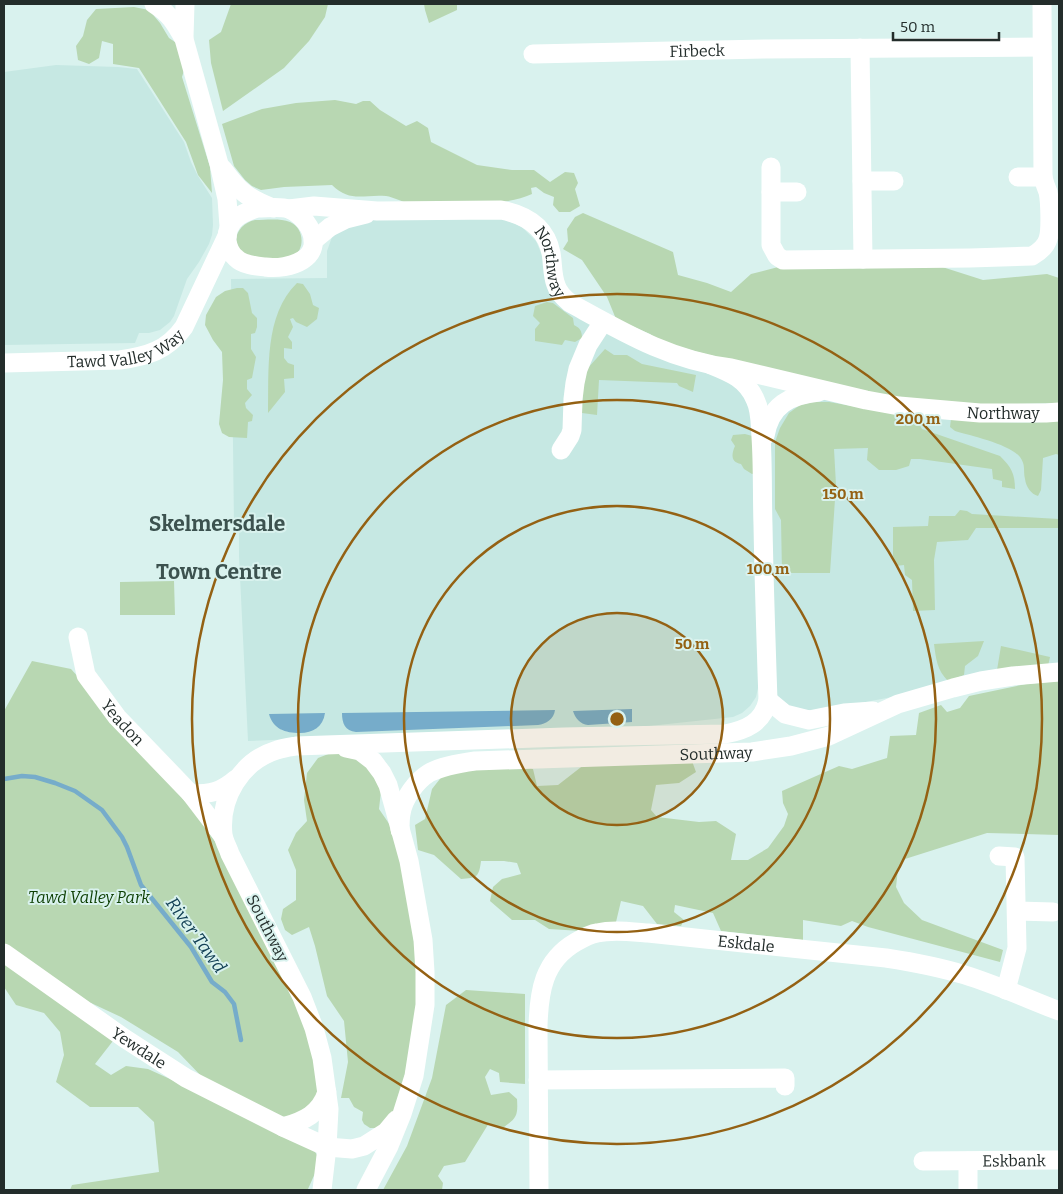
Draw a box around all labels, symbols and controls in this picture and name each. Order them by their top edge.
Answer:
scale bar [893,10,999,42]
text: 50 m [900,18,936,36]
street label: Firbeck [669,41,725,61]
street label: Northway [531,222,570,302]
street label: Tawd Valley Way [67,325,188,371]
street label: Northway [966,403,1040,423]
text: 200 m [896,410,941,428]
text: 150 m [822,485,864,503]
district label: Skelmersdale [149,511,285,537]
district label: Town Centre [156,559,282,585]
text: 100 m [747,560,790,578]
text: 50 m [675,635,710,653]
street label: Yeadon [97,696,148,750]
centre of rings [608,710,626,728]
street label: Southway [679,743,753,764]
park label: Tawd Valley Park [28,888,150,907]
street label: Southway [243,891,293,965]
water label: River Tawd [161,893,231,978]
street label: Eskdale [717,931,776,956]
street label: Yewdale [108,1023,170,1073]
street label: Eskbank [982,1151,1046,1171]

